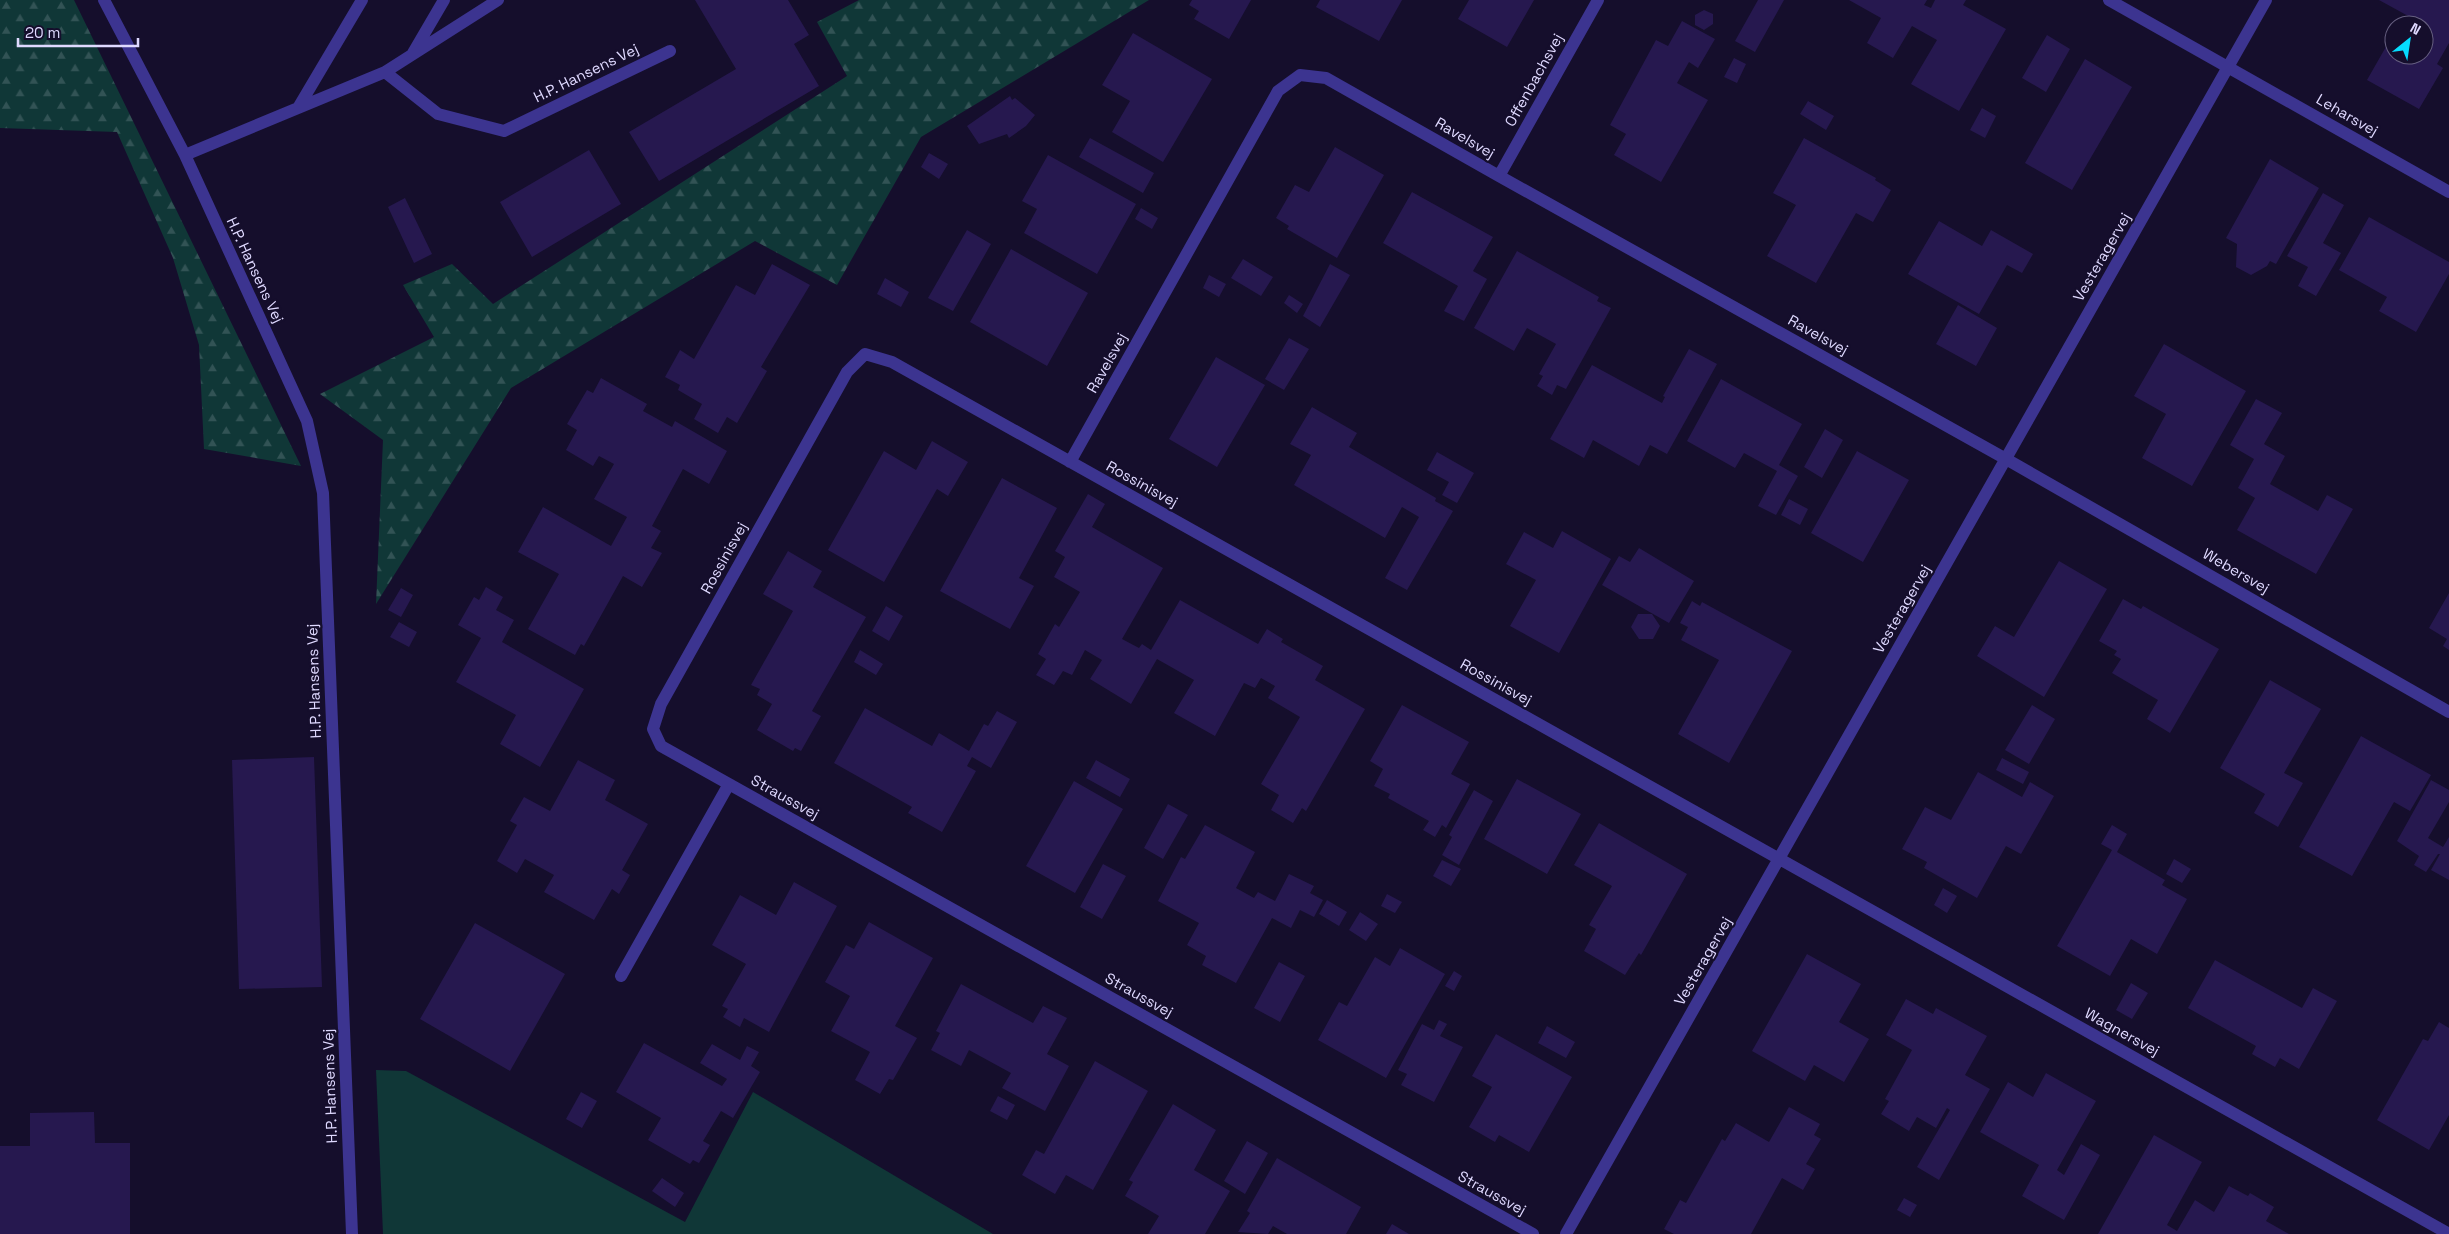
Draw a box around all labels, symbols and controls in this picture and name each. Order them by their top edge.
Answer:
scale bar [18,15,138,47]
north arrow [2384,15,2434,65]
text: N [2407,19,2424,39]
text: 20 m [25,23,60,42]
street label: Offenbachsvej [1500,30,1567,130]
street label: H.P. Hansens Vej [530,39,641,106]
street label: Leharsvej [2313,89,2382,140]
street label: Ravelsvej [1432,113,1499,162]
street label: Vesteragervej [2069,209,2135,304]
street label: H.P. Hansens Vej [223,214,288,326]
street label: Ravelsvej [1785,310,1852,359]
street label: Ravelsvej [1082,329,1131,396]
street label: Rossinisvej [1103,456,1181,511]
street label: Rossinisvej [696,519,751,597]
street label: Webersvej [2200,544,2273,597]
street label: Vesteragervej [1869,561,1935,656]
street label: H.P. Hansens Vej [302,623,325,739]
street label: Rossinisvej [1457,654,1535,709]
street label: Straussvej [748,770,823,823]
street label: Vesteragervej [1670,913,1736,1008]
street label: Straussvej [1102,968,1177,1021]
street label: Wagnersvej [2082,1003,2163,1060]
street label: H.P. Hansens Vej [318,1028,341,1144]
street label: Straussvej [1455,1166,1530,1219]

